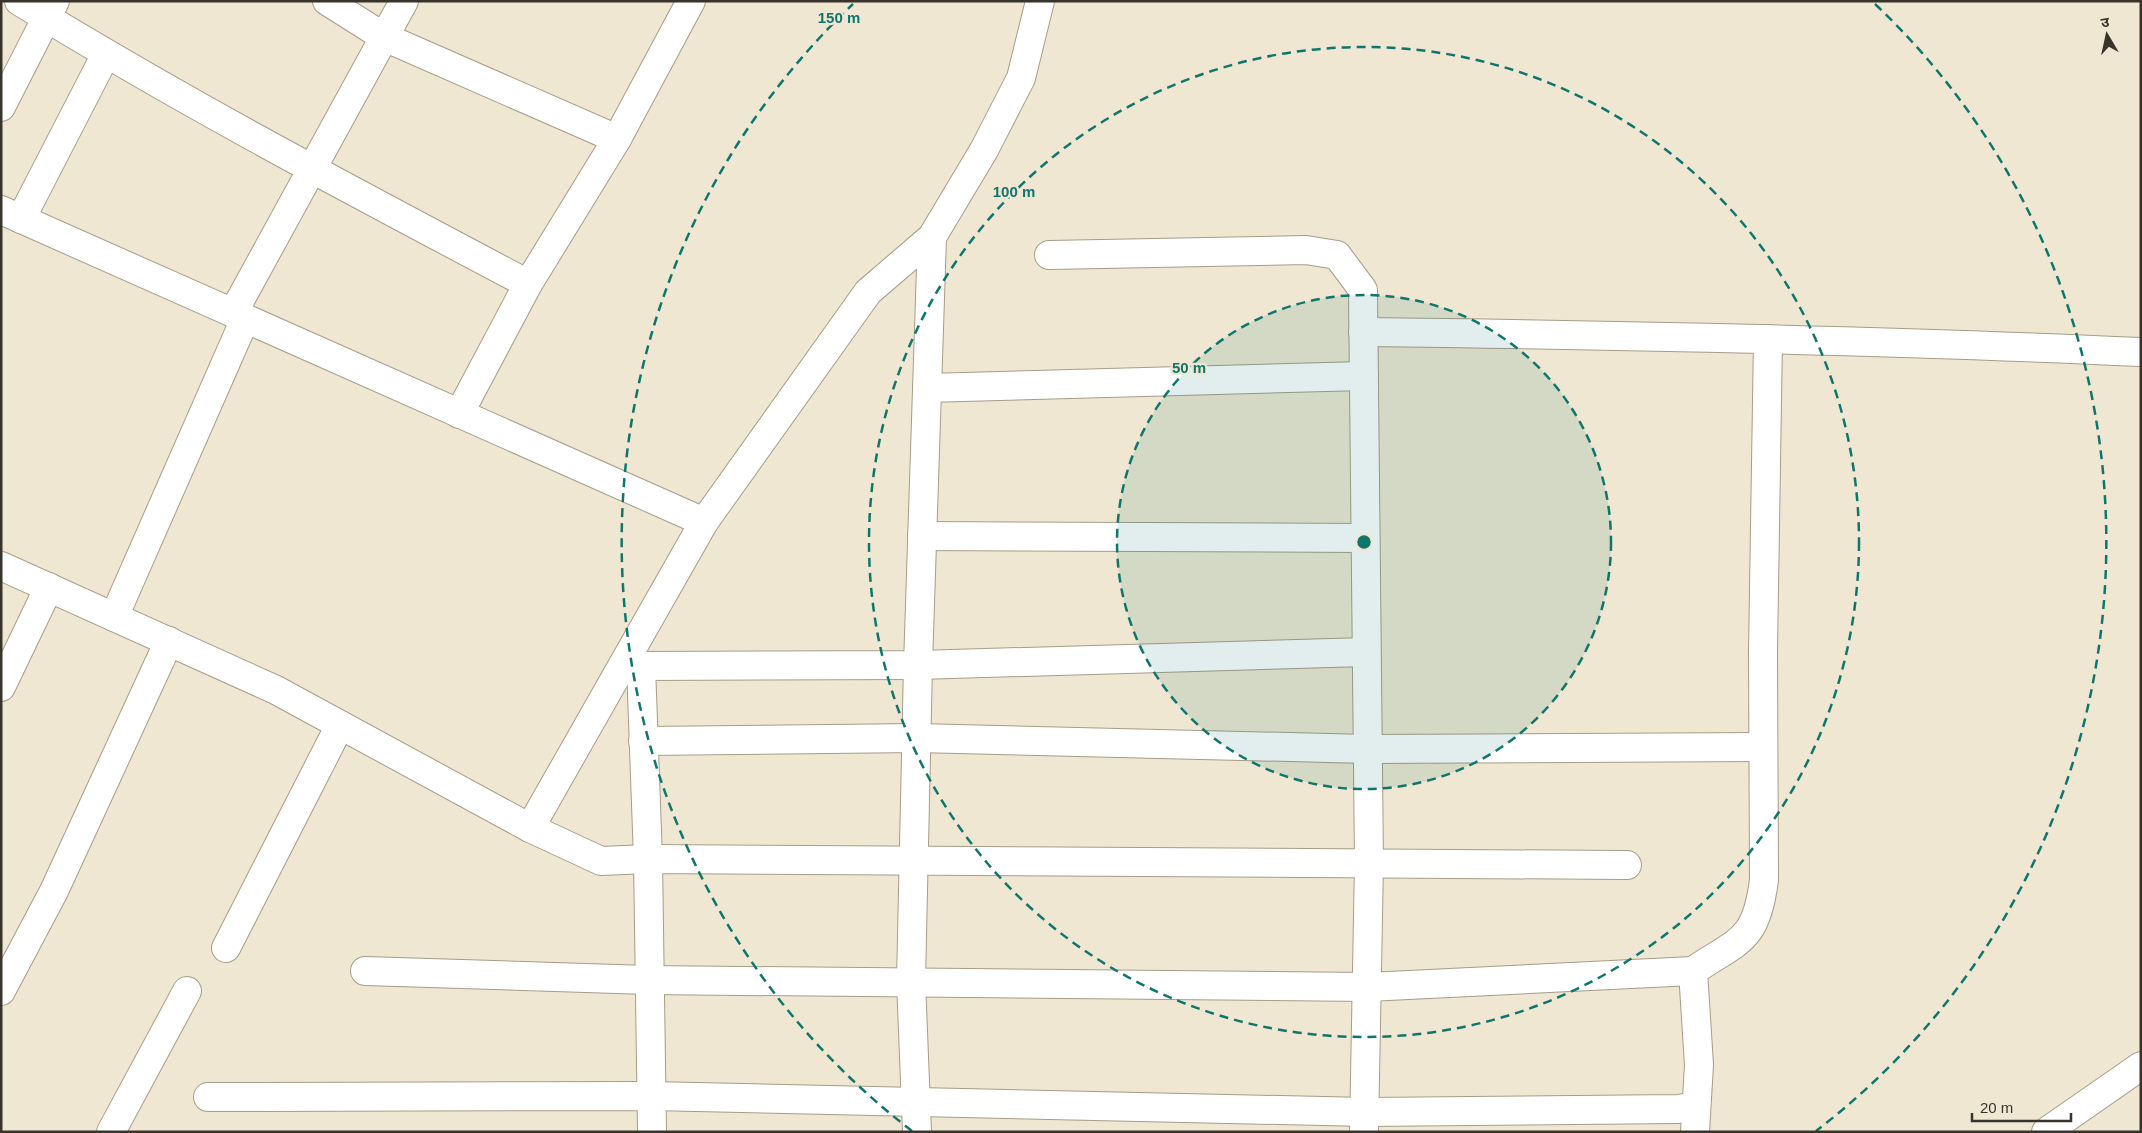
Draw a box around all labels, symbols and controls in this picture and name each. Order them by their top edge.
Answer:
text: 150 m [818,9,860,26]
north arrow [2082,10,2132,60]
text: उ [2100,13,2111,31]
text: 100 m [993,183,1035,200]
text: 50 m [1172,359,1206,376]
centre of rings [1355,533,1373,551]
scale bar [1972,1090,2071,1122]
text: 20 m [1980,1099,2013,1116]

